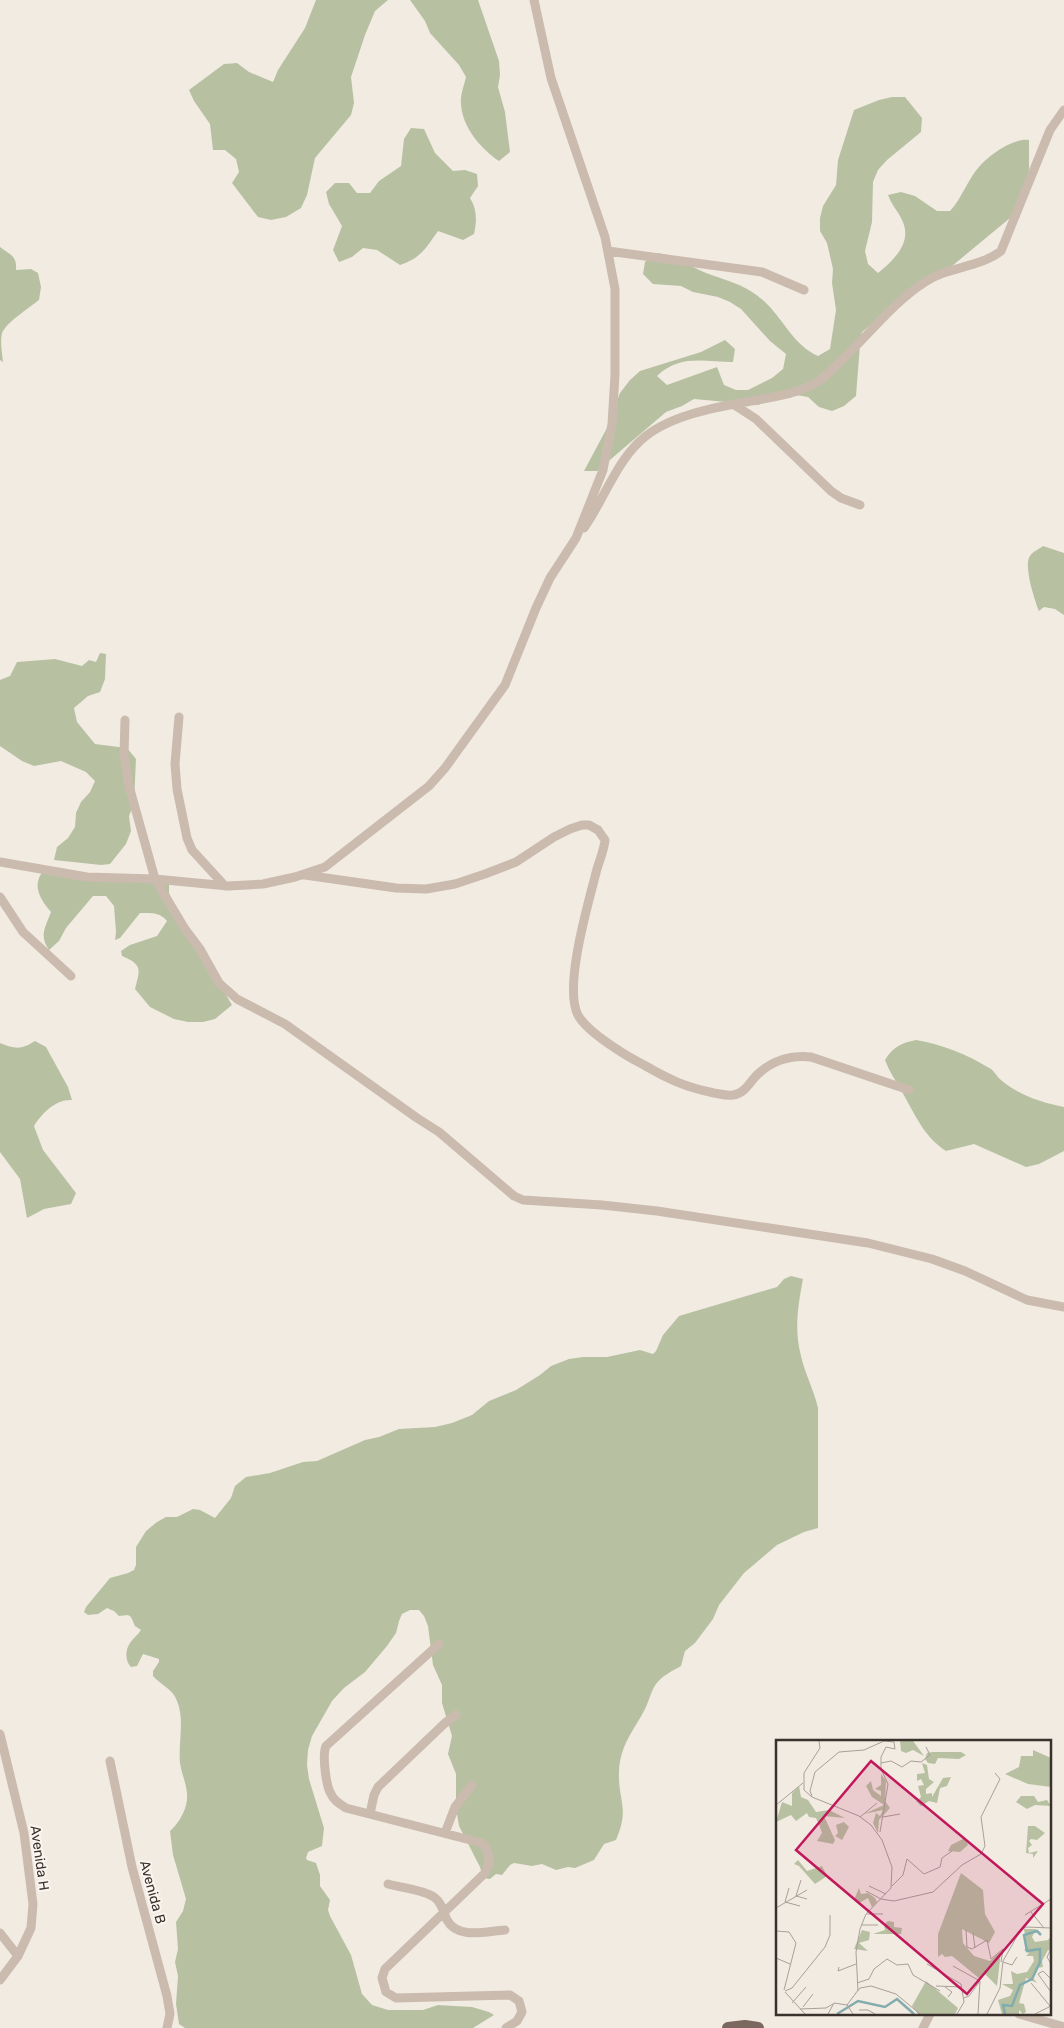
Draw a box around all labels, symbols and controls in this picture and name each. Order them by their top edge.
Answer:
inset map [776,1740,1052,2016]
street label: Avenida H [27,1824,52,1892]
street label: Avenida B [136,1859,169,1926]

